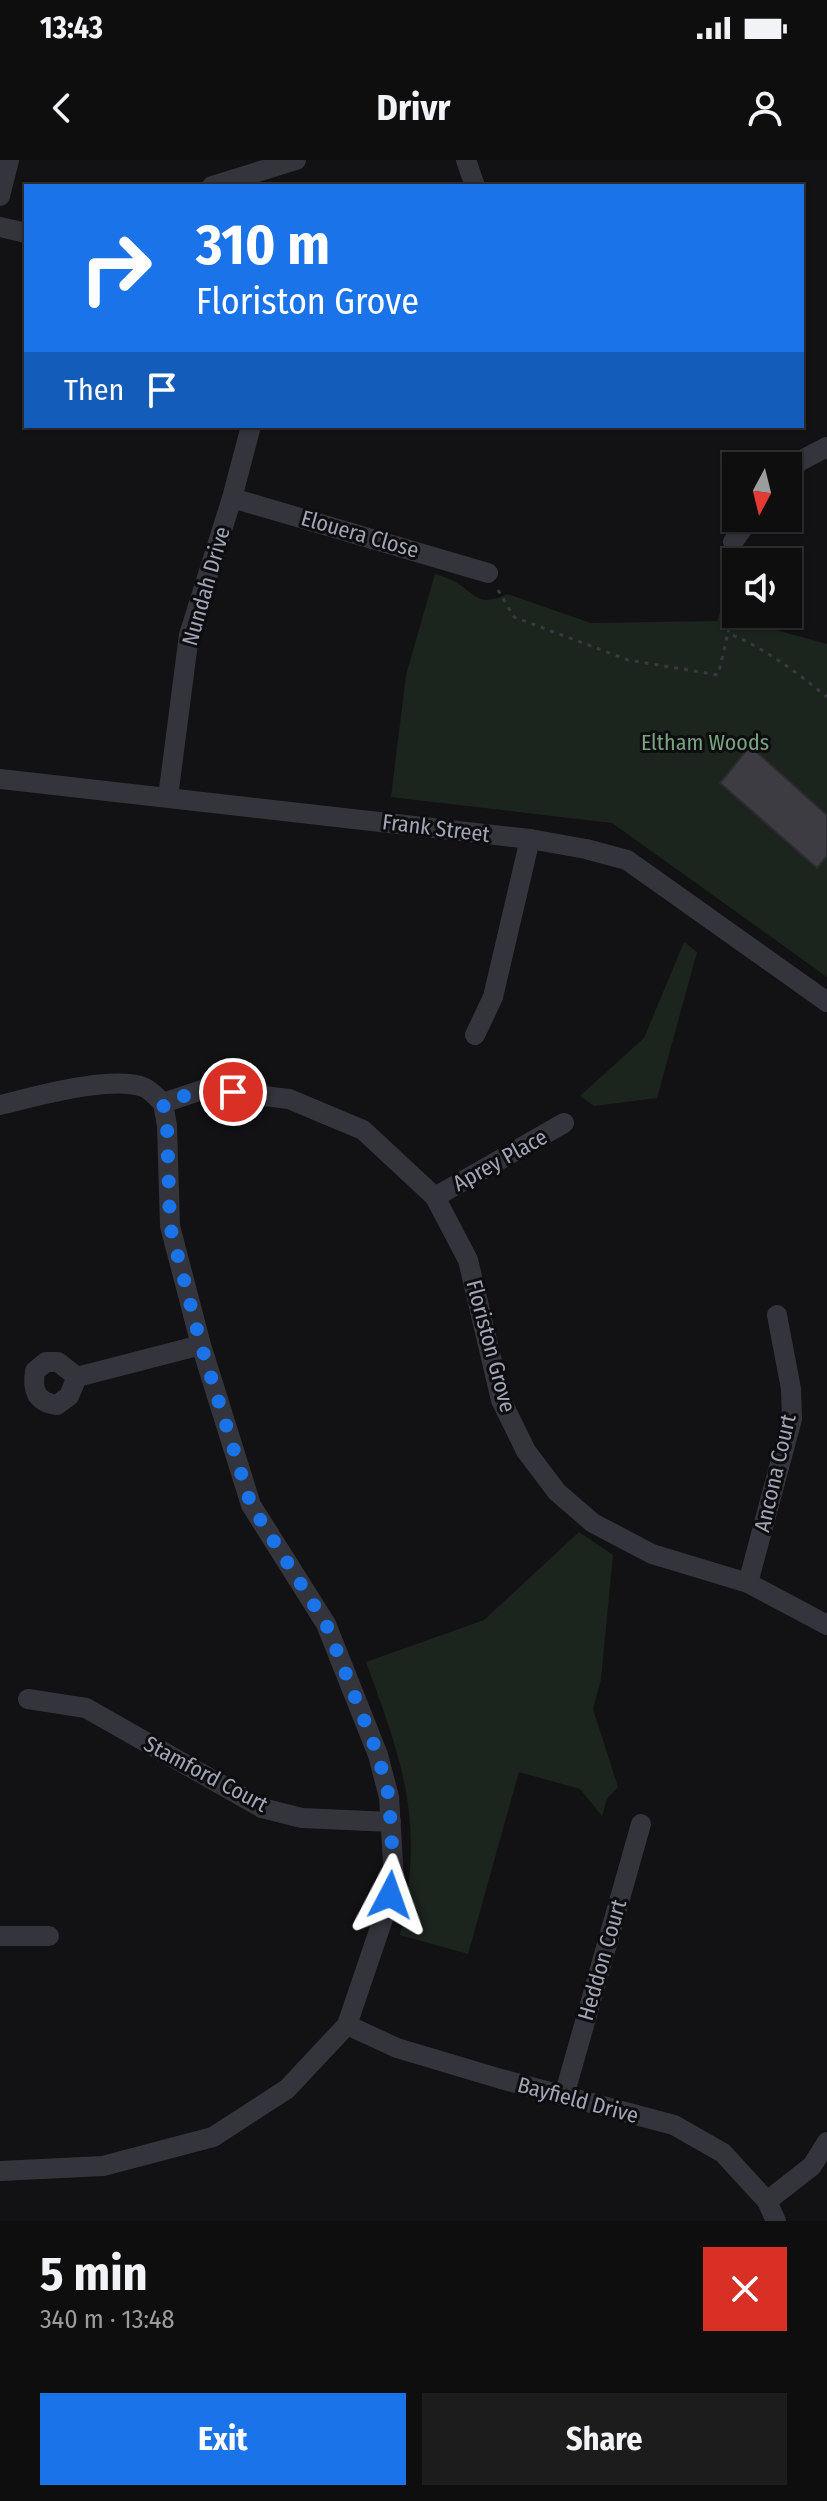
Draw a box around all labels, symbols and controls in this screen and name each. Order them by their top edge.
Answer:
text: 13:43 [40,10,103,46]
icon: back [40,86,84,130]
text: Drivr [376,86,451,130]
icon: person [743,86,787,130]
text: 310 m [196,212,330,279]
icon: right [64,216,168,320]
text: Floriston Grove [196,280,419,324]
icon: arrive [140,368,184,412]
text: Then [64,372,124,408]
north arrow [722,452,802,532]
map controls [722,452,802,628]
street label: Elouera Close [298,504,422,564]
street label: Nundah Drive [176,523,236,649]
button: sound [722,548,802,628]
park label: Eltham Woods [641,729,769,756]
street label: Frank Street [381,808,492,848]
pin [199,1058,267,1126]
icon: arrive [211,1070,255,1114]
street label: Aprey Place [448,1123,552,1197]
street label: Floriston Grove [460,1277,522,1415]
street label: Ancona Court [748,1411,802,1534]
street label: Stamford Court [139,1730,273,1818]
position arrow [348,1853,432,1937]
street label: Heddon Court [572,1896,632,2024]
street label: Bayfield Drive [515,2071,641,2129]
text: 5 min [40,2245,148,2303]
button: close [703,2247,787,2331]
text: 340 m · 13:48 [40,2304,174,2335]
button: Exit [40,2393,406,2485]
button: Share [422,2393,787,2485]

